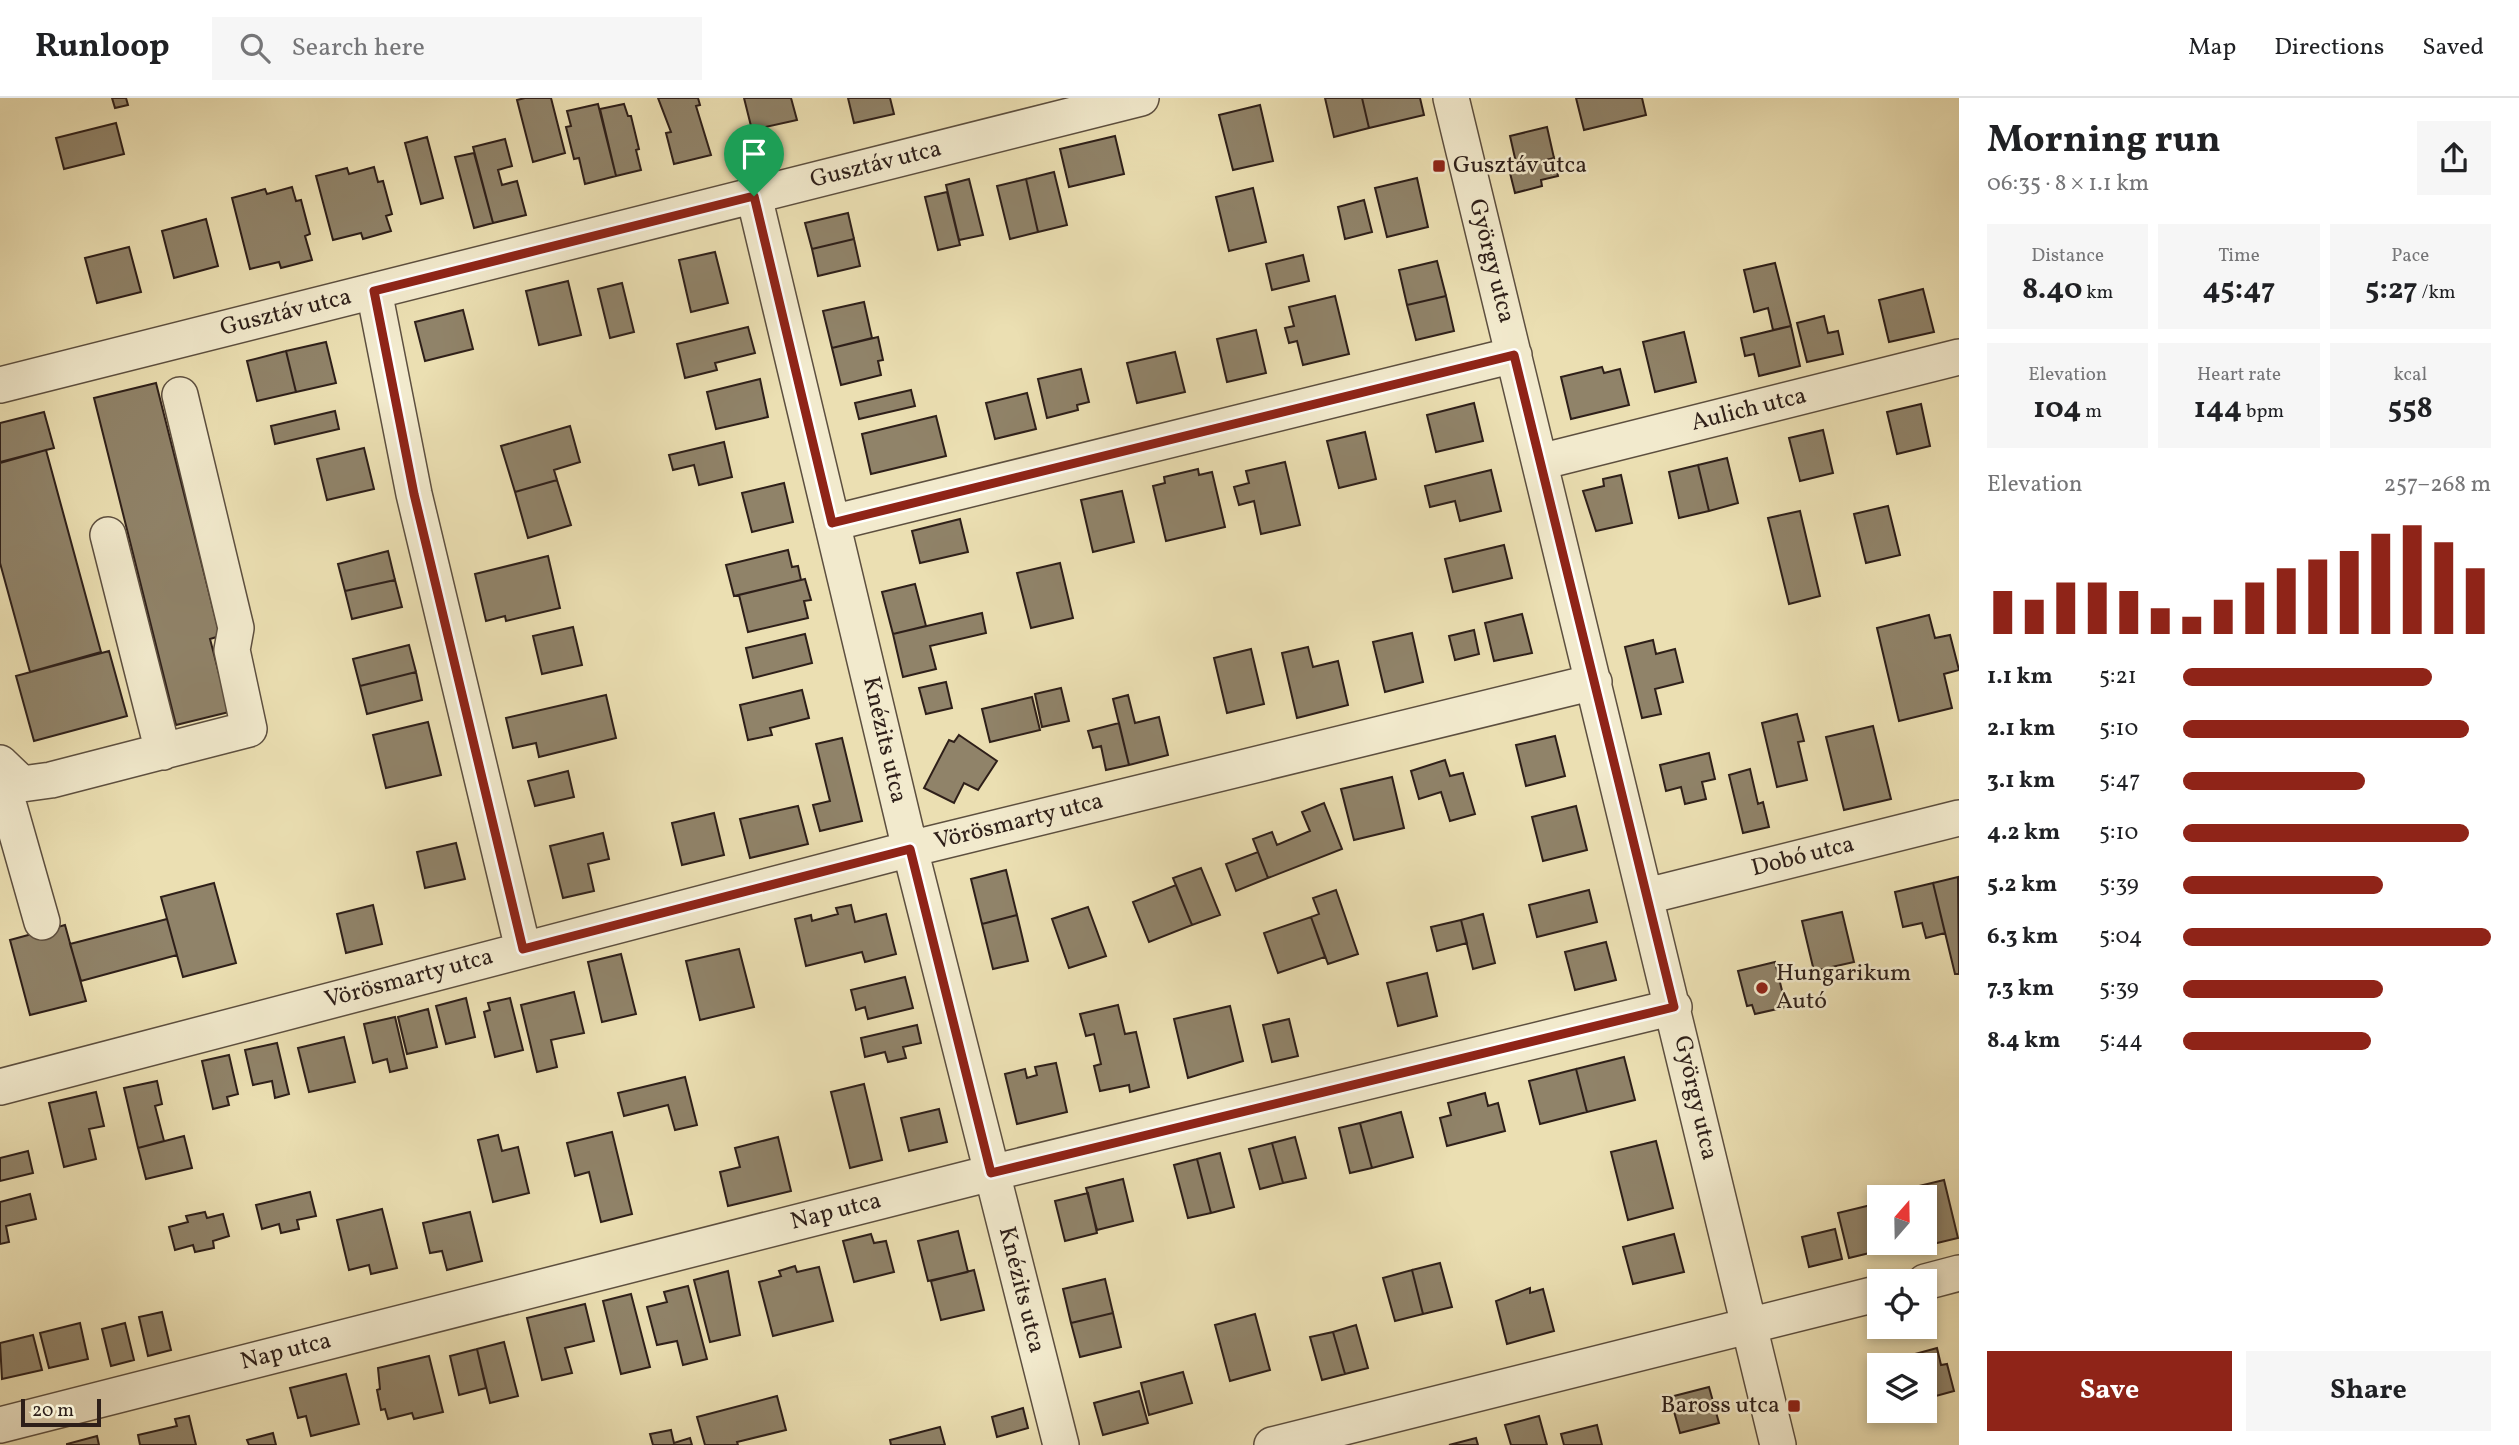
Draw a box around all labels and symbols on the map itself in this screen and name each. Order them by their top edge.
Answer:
pin [724,124,784,196]
street label: Gusztáv utca [807,132,945,198]
place label: Gusztáv utca [1453,149,1587,183]
marker: Gusztáv utca [1431,158,1447,174]
street label: György utca [1459,195,1523,327]
street label: Gusztáv utca [217,280,355,346]
street label: Aulich utca [1688,379,1810,441]
street label: Knézits utca [853,673,915,807]
street label: Vörösmarty utca [931,785,1107,859]
street label: Dobó utca [1748,828,1858,886]
street label: Vörösmarty utca [321,940,497,1018]
place label: Hungarikum Autó [1776,957,1911,1019]
marker: Hungarikum Autó [1754,980,1770,996]
street label: György utca [1664,1032,1726,1164]
street label: Nap utca [787,1184,885,1240]
north arrow [1867,1185,1937,1255]
street label: Knézits utca [989,1223,1053,1357]
street label: Nap utca [237,1324,335,1380]
place label: Baross utca [1661,1389,1780,1423]
scale bar [21,1396,102,1428]
marker: Baross utca [1786,1398,1802,1414]

